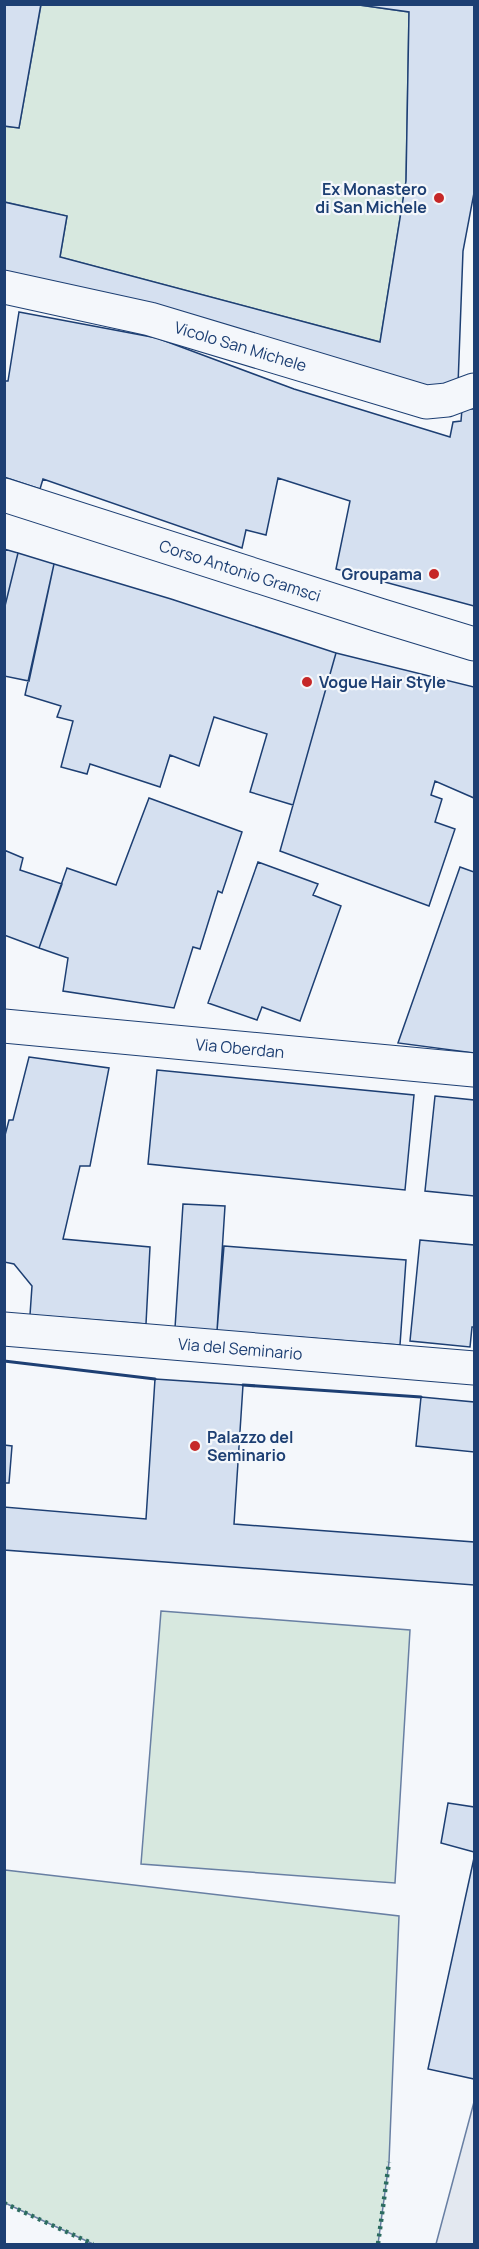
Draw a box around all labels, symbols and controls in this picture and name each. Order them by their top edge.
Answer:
place label: Ex Monastero di San Michele [315,178,427,218]
marker: Ex Monastero di San Michele [432,191,446,205]
street label: Vicolo San Michele [172,316,309,377]
street label: Corso Antonio Gramsci [157,534,324,607]
place label: Groupama [341,563,422,585]
marker: Groupama [427,567,441,581]
place label: Vogue Hair Style [319,671,446,693]
marker: Vogue Hair Style [300,675,314,689]
street label: Via Oberdan [195,1033,285,1063]
street label: Via del Seminario [177,1332,303,1365]
place label: Palazzo del Seminario [207,1426,293,1466]
marker: Palazzo del Seminario [188,1439,202,1453]

